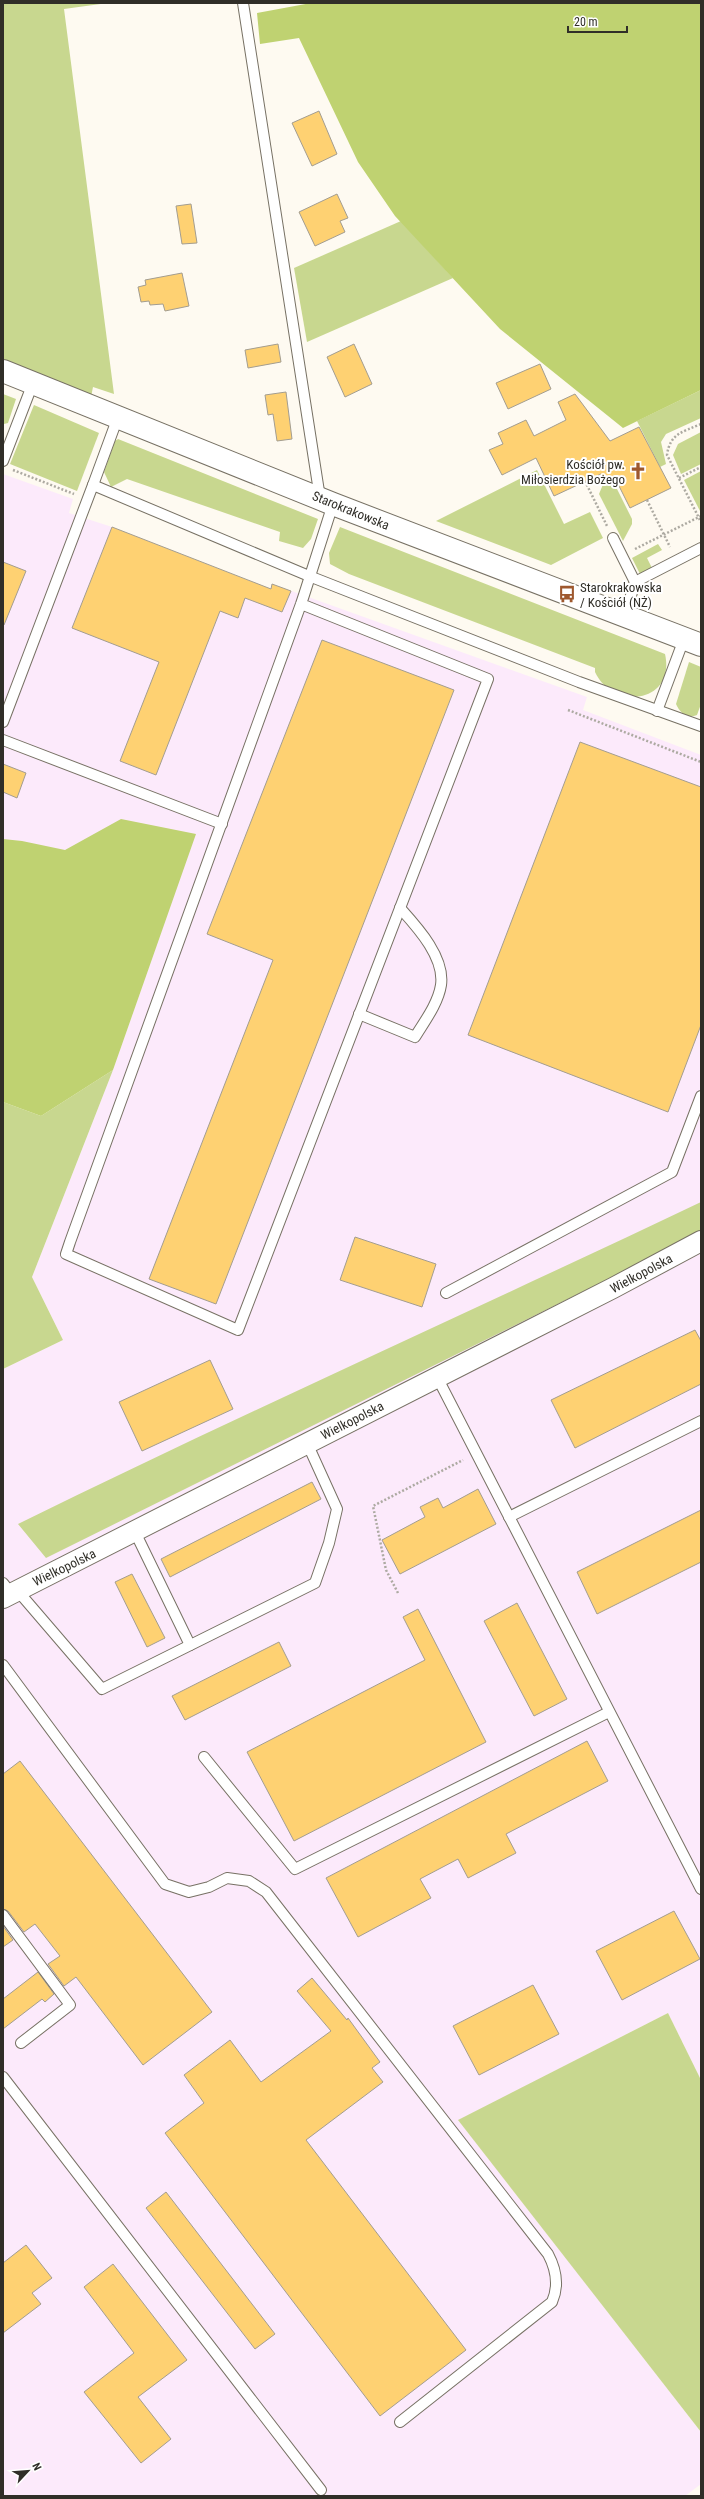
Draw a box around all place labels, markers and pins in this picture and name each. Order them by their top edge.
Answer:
place label: Kościół pw. Miłosierdzia Bożego [521,457,625,487]
church icon: Kościół pw. Miłosierdzia Bożego [628,461,648,481]
place label: Starokrakowska / Kościół (NŻ) [580,580,662,610]
bus stop icon: Starokrakowska / Kościół (NŻ) [557,584,577,604]

